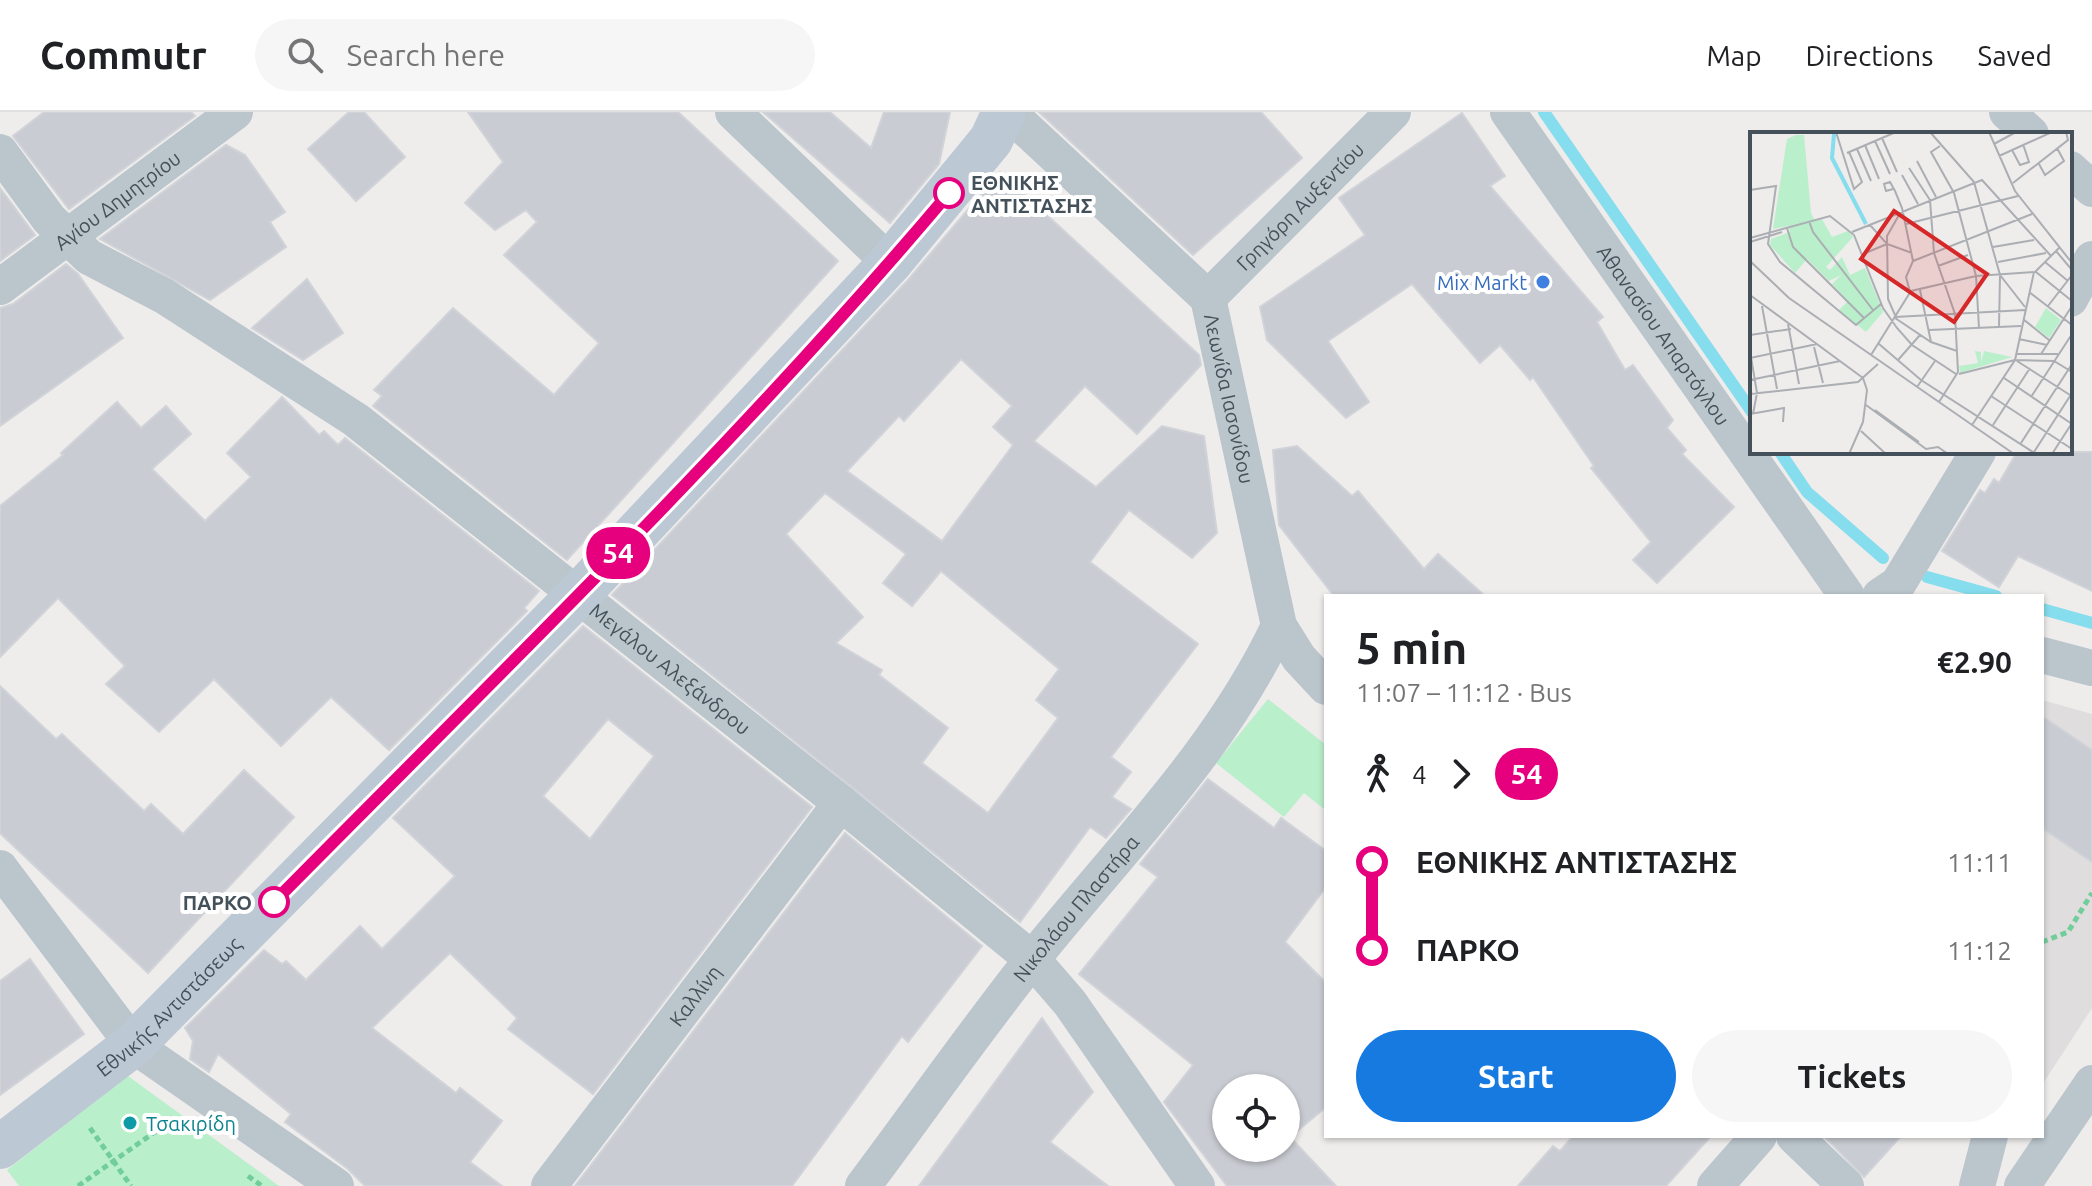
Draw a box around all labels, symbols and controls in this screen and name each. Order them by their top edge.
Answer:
search box [255,19,815,91]
icon: search [283,33,327,77]
text: Commutr [40,34,207,76]
text: Search here [347,38,505,72]
text: Map [1706,40,1762,71]
text: Directions [1806,40,1933,71]
text: Saved [1977,40,2052,71]
inset map [1750,132,2072,454]
street label: Γρηγόρη Αυξεντίου [1231,137,1368,275]
street label: Αγίου Δημητρίου [50,145,185,254]
place label: ΕΘΝΙΚΗΣ ΑΝΤΙΣΤΑΣΗΣ [971,171,1093,217]
marker: ΕΘΝΙΚΗΣ ΑΝΤΙΣΤΑΣΗΣ [934,178,964,208]
street label: Αθανασίου Απαρτόγλου [1593,240,1735,429]
place label: Mix Markt [1437,271,1527,294]
marker: Mix Markt [1534,273,1552,291]
street label: Λεωνίδα Ιασονίδου [1200,311,1259,486]
line badge: 54 [582,527,654,579]
text: 54 [602,537,634,568]
street label: Μεγάλου Αλεξάνδρου [586,598,755,739]
text: 5 min [1356,623,1467,672]
text: €2.90 [1937,645,2012,679]
text: 11:07 – 11:12 · Bus [1356,678,1572,707]
icon: walk [1356,752,1400,796]
icon: forward [1439,752,1483,796]
text: 54 [1511,758,1542,789]
text: 4 [1412,760,1427,789]
street label: Νικολάου Πλαστήρα [1008,830,1143,986]
text: ΕΘΝΙΚΗΣ ΑΝΤΙΣΤΑΣΗΣ [1416,845,1737,879]
text: 11:11 [1947,848,2012,877]
marker: ΠΑΡΚΟ [259,887,289,917]
place label: ΠΑΡΚΟ [183,891,252,914]
street label: Εθνικής Αντιστάσεως [92,932,245,1080]
text: ΠΑΡΚΟ [1416,933,1520,967]
text: 11:12 [1947,936,2012,965]
street label: Καλλίνη [664,960,725,1030]
button: Start [1356,1030,1676,1122]
button: Tickets [1692,1030,2012,1122]
map controls [1212,1074,1300,1162]
button: locate [1212,1074,1300,1162]
place label: Τσακιρίδη [146,1112,236,1135]
marker: Τσακιρίδη [121,1114,139,1132]

